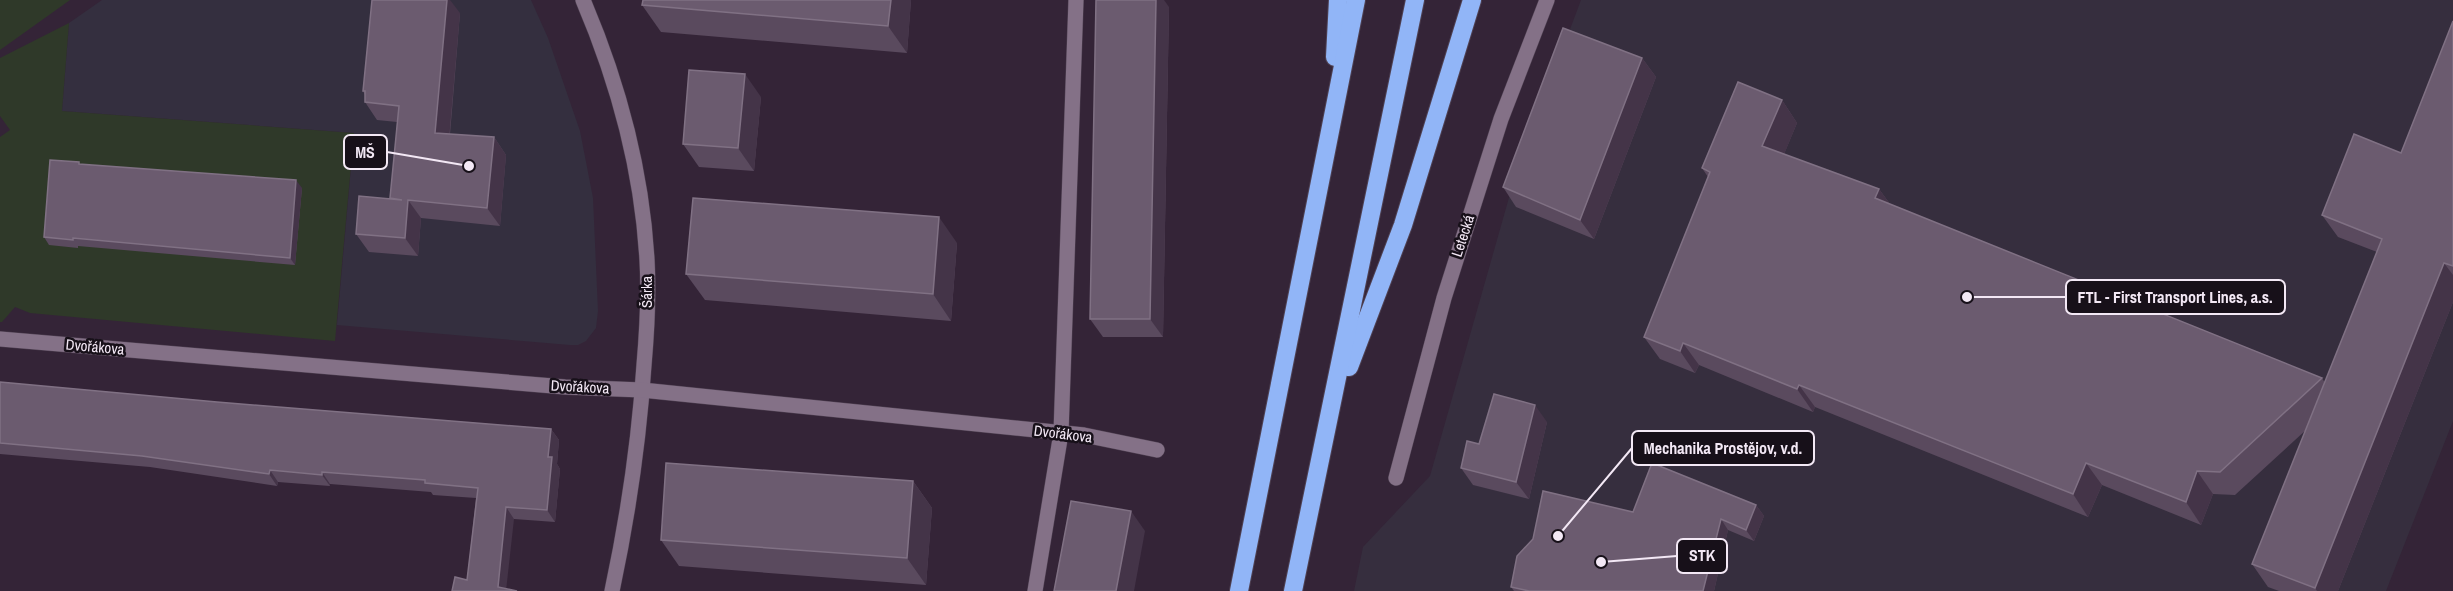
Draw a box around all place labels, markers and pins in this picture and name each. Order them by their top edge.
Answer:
callout: MŠ [344,135,387,169]
callout: FTL - First Transport Lines, a.s. [2066,280,2285,314]
callout: Mechanika Prostějov, v.d. [1632,431,1814,465]
callout: STK [1677,539,1727,573]

